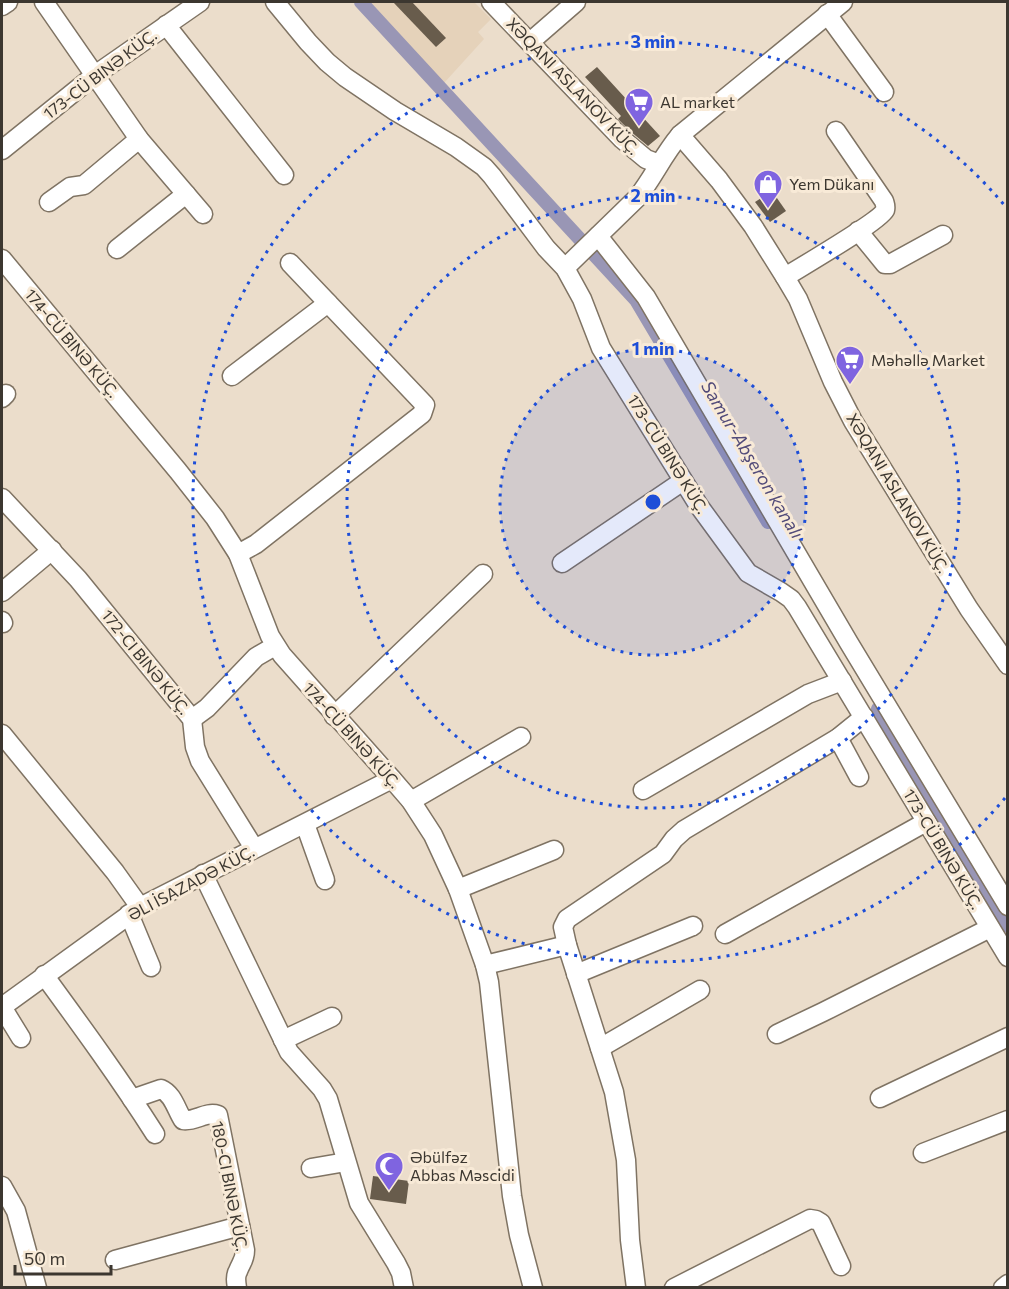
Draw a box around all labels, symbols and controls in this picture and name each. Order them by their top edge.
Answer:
street label: XƏQANI ASLANOV KÜÇ. [503,13,644,158]
street label: 173-CÜ BINƏ KÜÇ. [39,25,160,122]
text: 3 min [630,30,676,52]
supermarket icon: AL market [623,86,655,128]
place label: AL market [660,92,736,111]
shop icon: Yem Dükanı [752,168,784,210]
place label: Yem Dükanı [789,174,874,193]
text: 2 min [631,184,675,206]
street label: 174-CÜ BINƏ KÜÇ. [21,284,123,401]
text: 1 min [632,337,674,359]
supermarket icon: Məhəllə Market [834,344,866,386]
place label: Məhəllə Market [871,350,985,369]
water label: Samur-Abşeron kanalı [697,377,809,543]
street label: 173-CÜ BINƏ KÜÇ. [624,391,713,517]
street label: XƏQANI ASLANOV KÜÇ. [843,410,954,576]
centre of rings [643,492,663,512]
street label: 172-CI BINƏ KÜÇ. [98,606,194,718]
street label: 174-CÜ BINƏ KÜÇ. [300,678,405,792]
street label: 173-CÜ BINƏ KÜÇ. [900,785,987,912]
street label: ƏLI İSAZADƏ KÜÇ. [124,841,257,924]
street label: 180-CI BINƏ KÜÇ. [209,1119,252,1252]
place label: Əbülfəz Abbas Məscidi [410,1147,515,1184]
mosque icon: Əbülfəz Abbas Məscidi [373,1150,405,1192]
scale bar [15,1238,111,1276]
text: 50 m [24,1247,65,1269]

